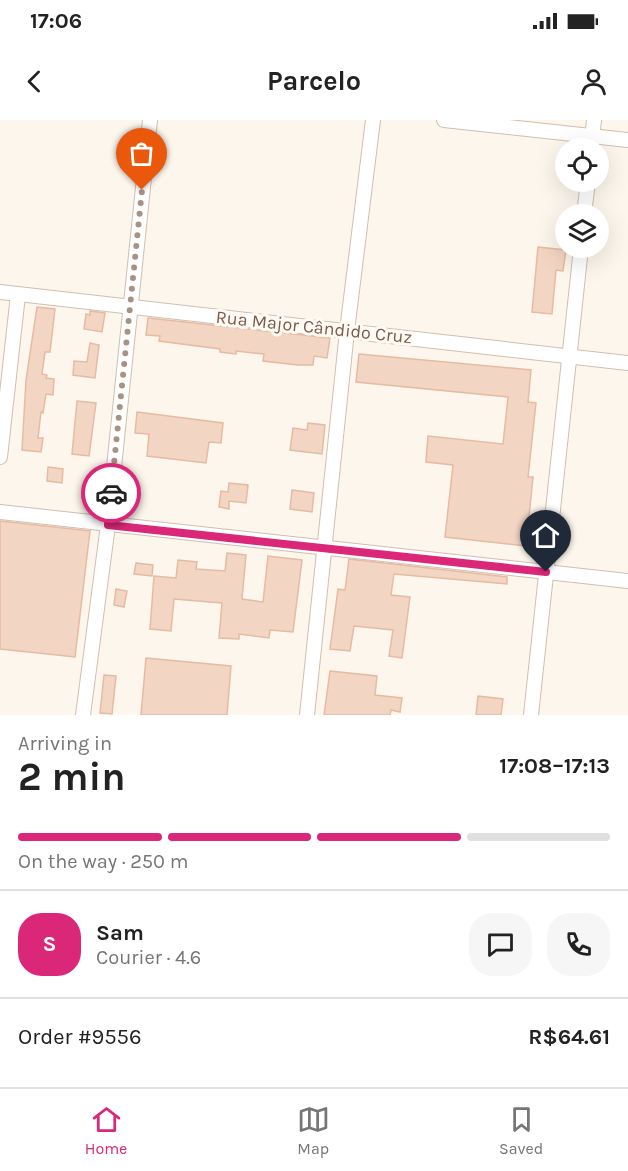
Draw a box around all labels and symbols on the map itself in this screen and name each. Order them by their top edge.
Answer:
pin [116,128,167,190]
street label: Rua Major Cândido Cruz [215,306,413,348]
courier [81,463,141,523]
pin [520,510,571,572]

